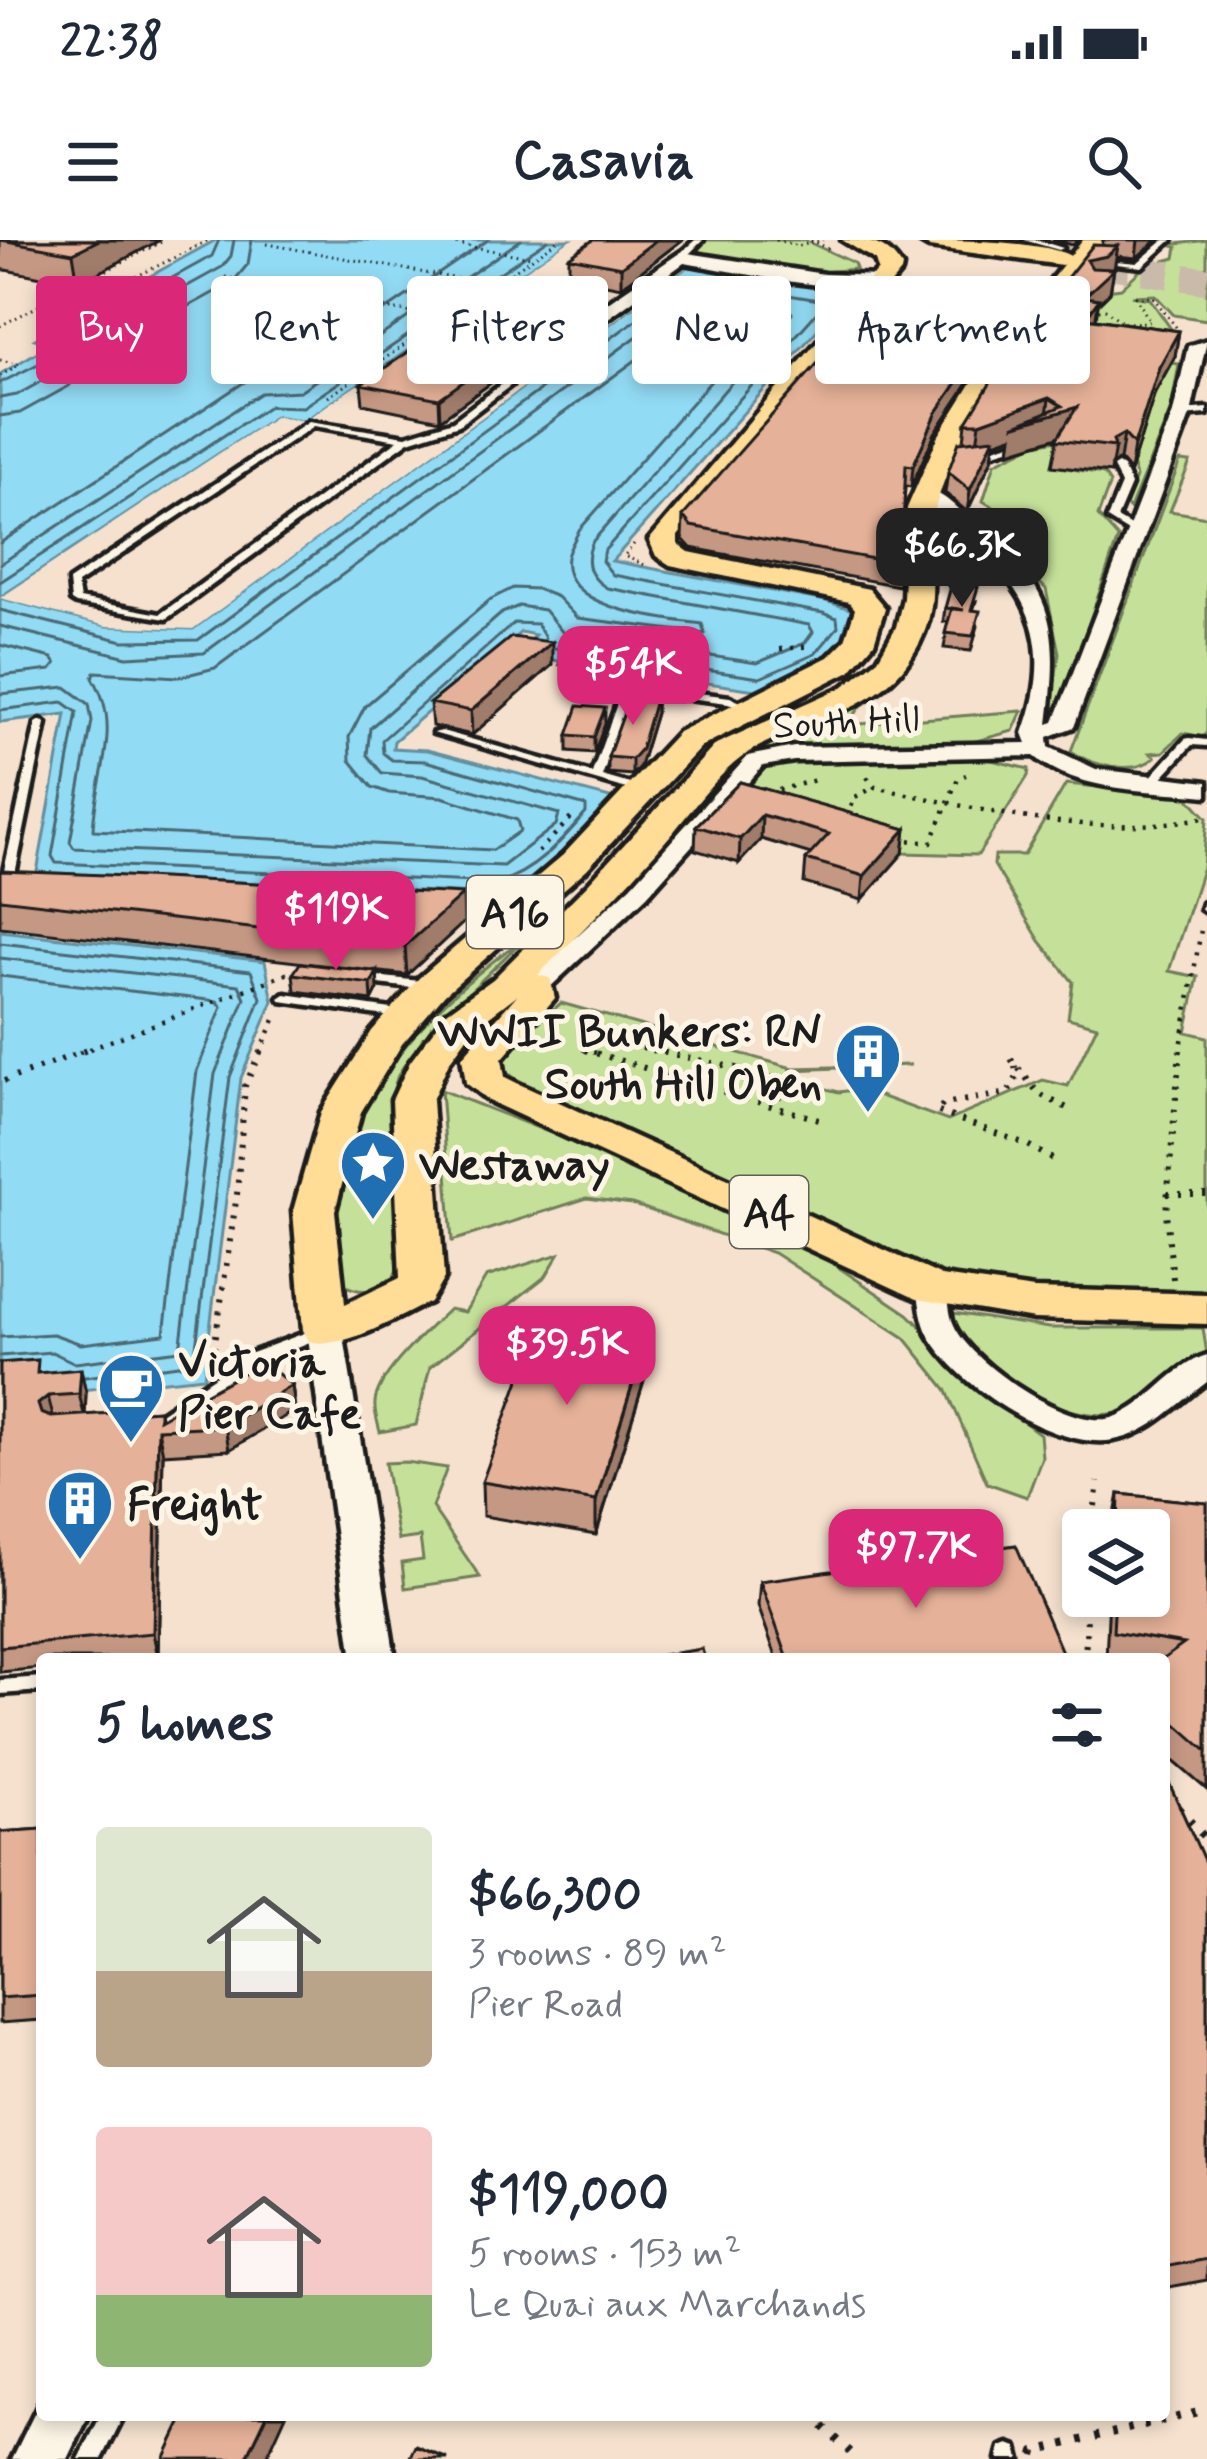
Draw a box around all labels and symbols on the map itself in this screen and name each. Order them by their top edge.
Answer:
pin: $66.3K [864,508,1060,610]
pin: $54K [562,626,704,728]
street label: South Hill [772,694,921,753]
pin: $119K [252,871,420,973]
road number: A16 [467,876,563,948]
place label: WWII Bunkers: RN South Hill Oben [438,1004,822,1115]
building icon: WWII Bunkers: RN South Hill Oben [833,1021,903,1115]
place icon: Westaway [338,1128,408,1222]
place label: Westaway [419,1137,610,1196]
road number: A4 [730,1176,808,1248]
pin: $39.5K [469,1306,665,1408]
place label: Victoria Pier Cafe [178,1334,361,1445]
cafe icon: Victoria Pier Cafe [96,1351,166,1445]
building icon: Freight [45,1468,115,1562]
place label: Freight [127,1477,263,1536]
pin: $97.7K [818,1509,1014,1611]

